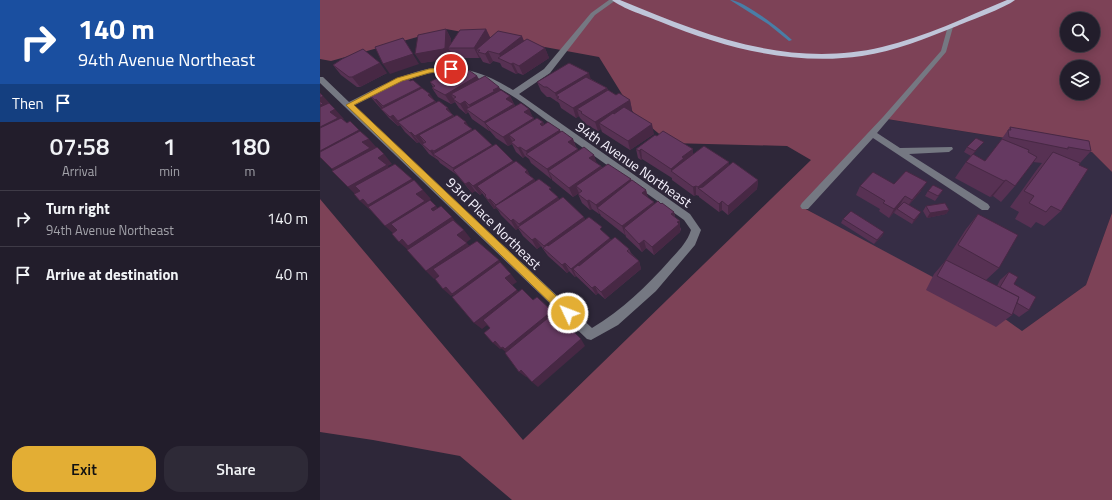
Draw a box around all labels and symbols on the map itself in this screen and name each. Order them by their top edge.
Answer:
pin [434,52,468,86]
street label: 94th Avenue Northeast [572,116,696,212]
street label: 93rd Place Northeast [442,172,546,274]
position arrow [547,292,589,334]

